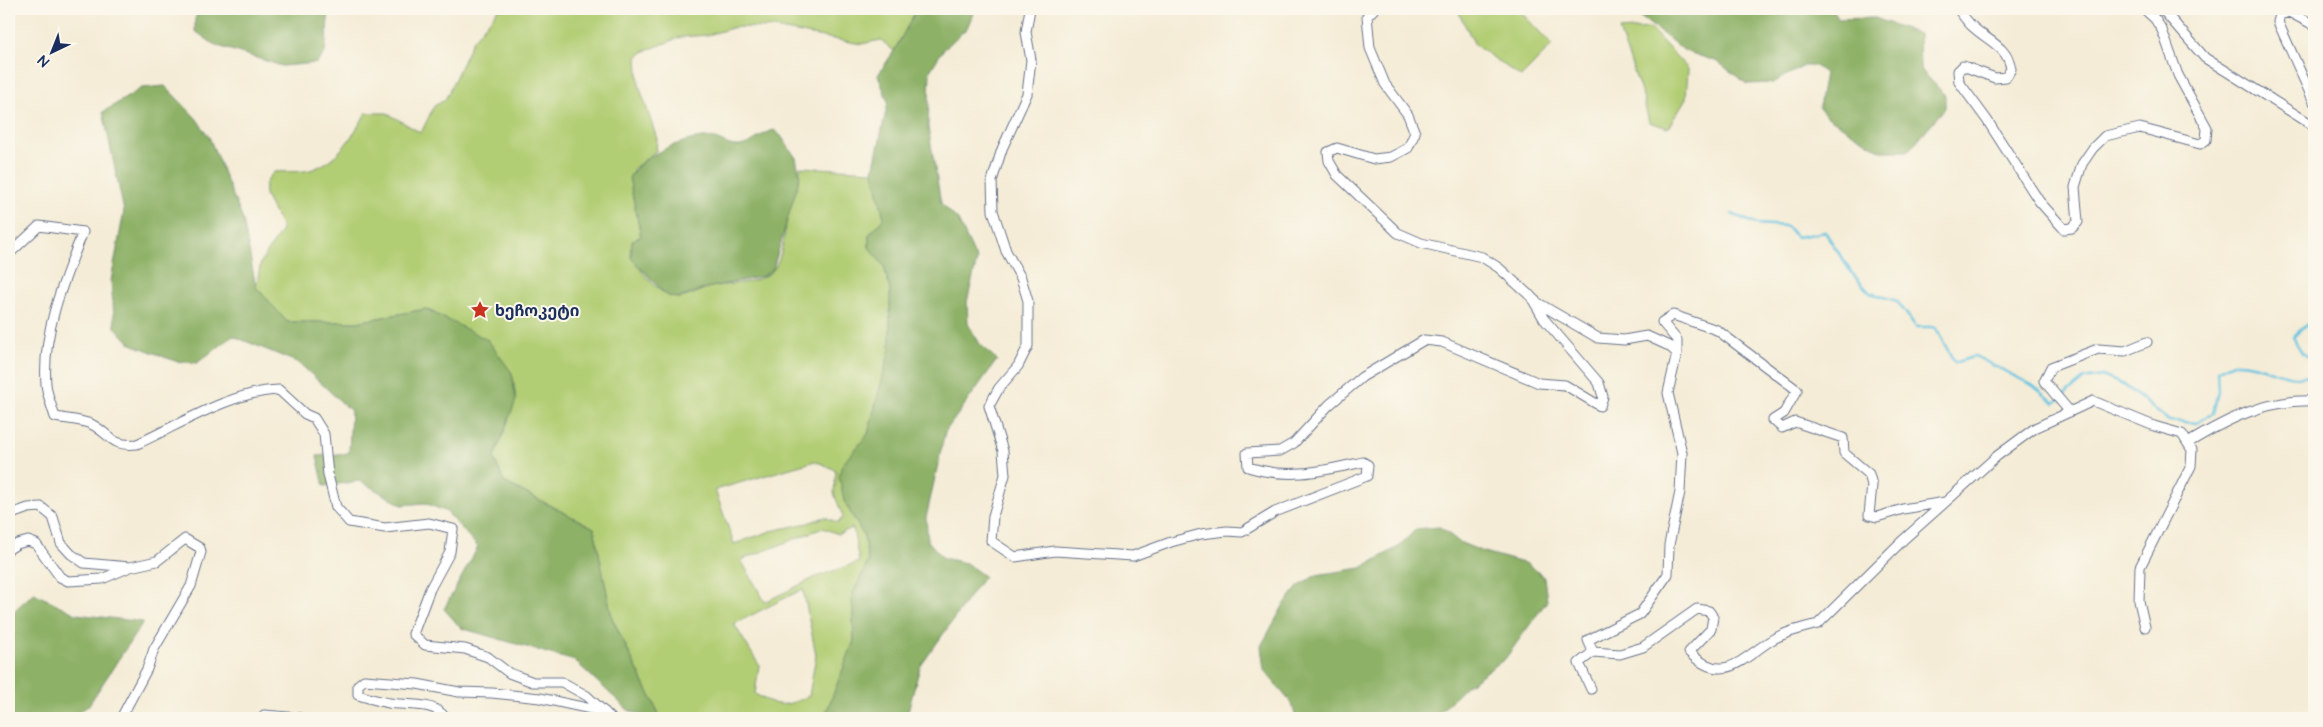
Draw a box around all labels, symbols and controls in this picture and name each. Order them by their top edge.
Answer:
north arrow [28,28,78,78]
text: N [34,50,54,71]
place icon: ხეჩოკეტი [469,299,491,321]
place label: ხეჩოკეტი [495,300,580,322]

